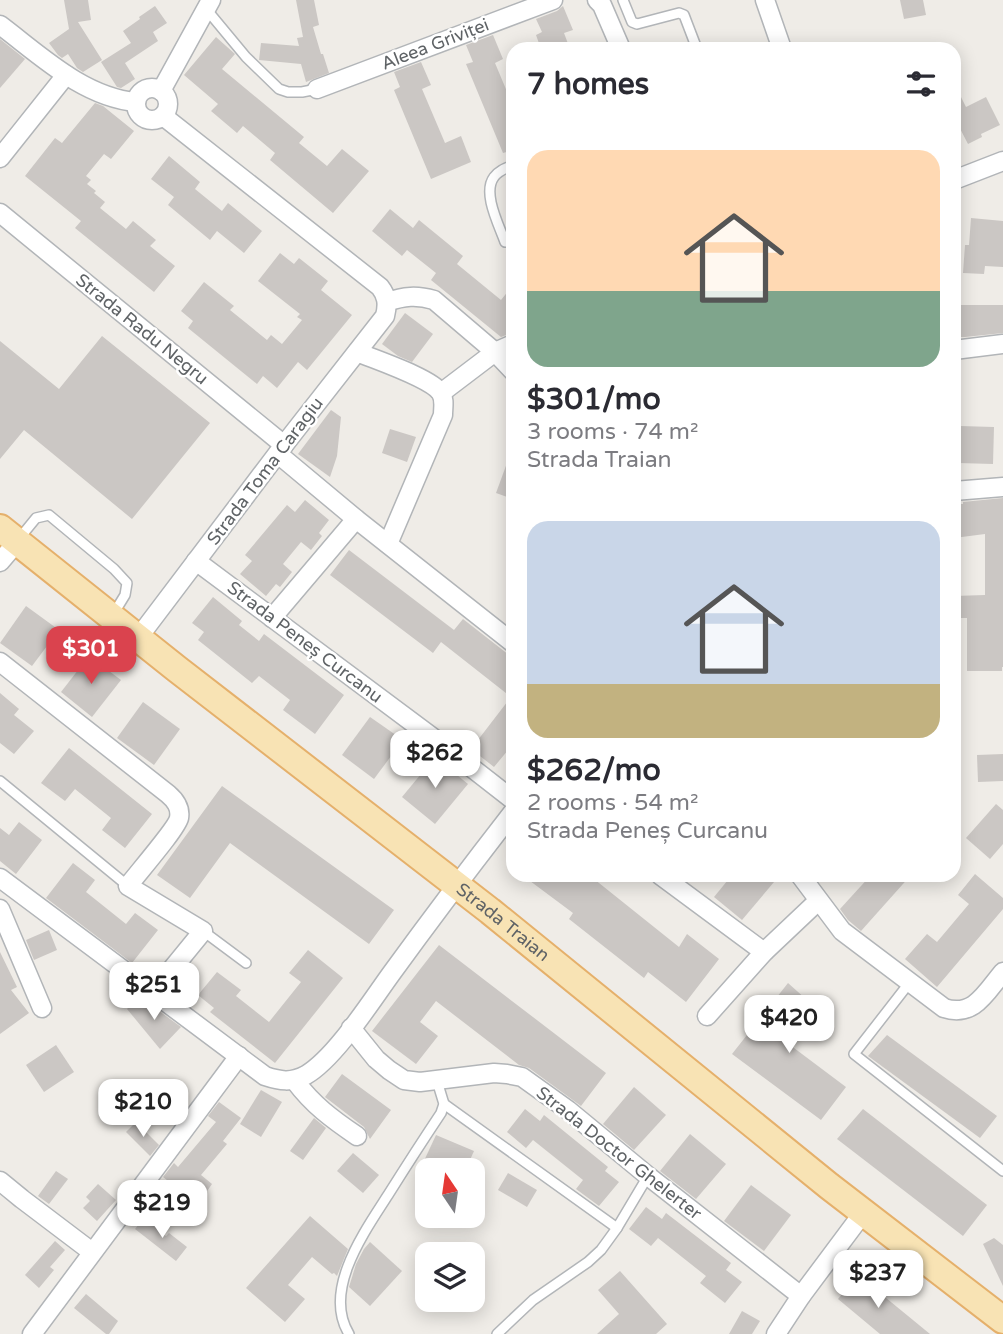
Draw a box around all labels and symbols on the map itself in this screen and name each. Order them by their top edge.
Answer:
street label: Aleea Griviței [378,13,492,75]
street label: Strada Radu Negru [71,269,213,389]
street label: Strada Toma Caragiu [202,393,328,549]
street label: Strada Peneș Curcanu [223,576,387,708]
pin: $301 [50,626,132,686]
pin: $262 [394,730,476,790]
street label: Strada Traian [452,878,554,966]
pin: $251 [113,962,195,1022]
pin: $420 [748,996,830,1055]
pin: $210 [102,1080,184,1139]
street label: Strada Doctor Ghelerter [532,1082,706,1224]
north arrow [415,1158,485,1228]
pin: $219 [121,1180,203,1240]
pin: $237 [837,1250,919,1310]

